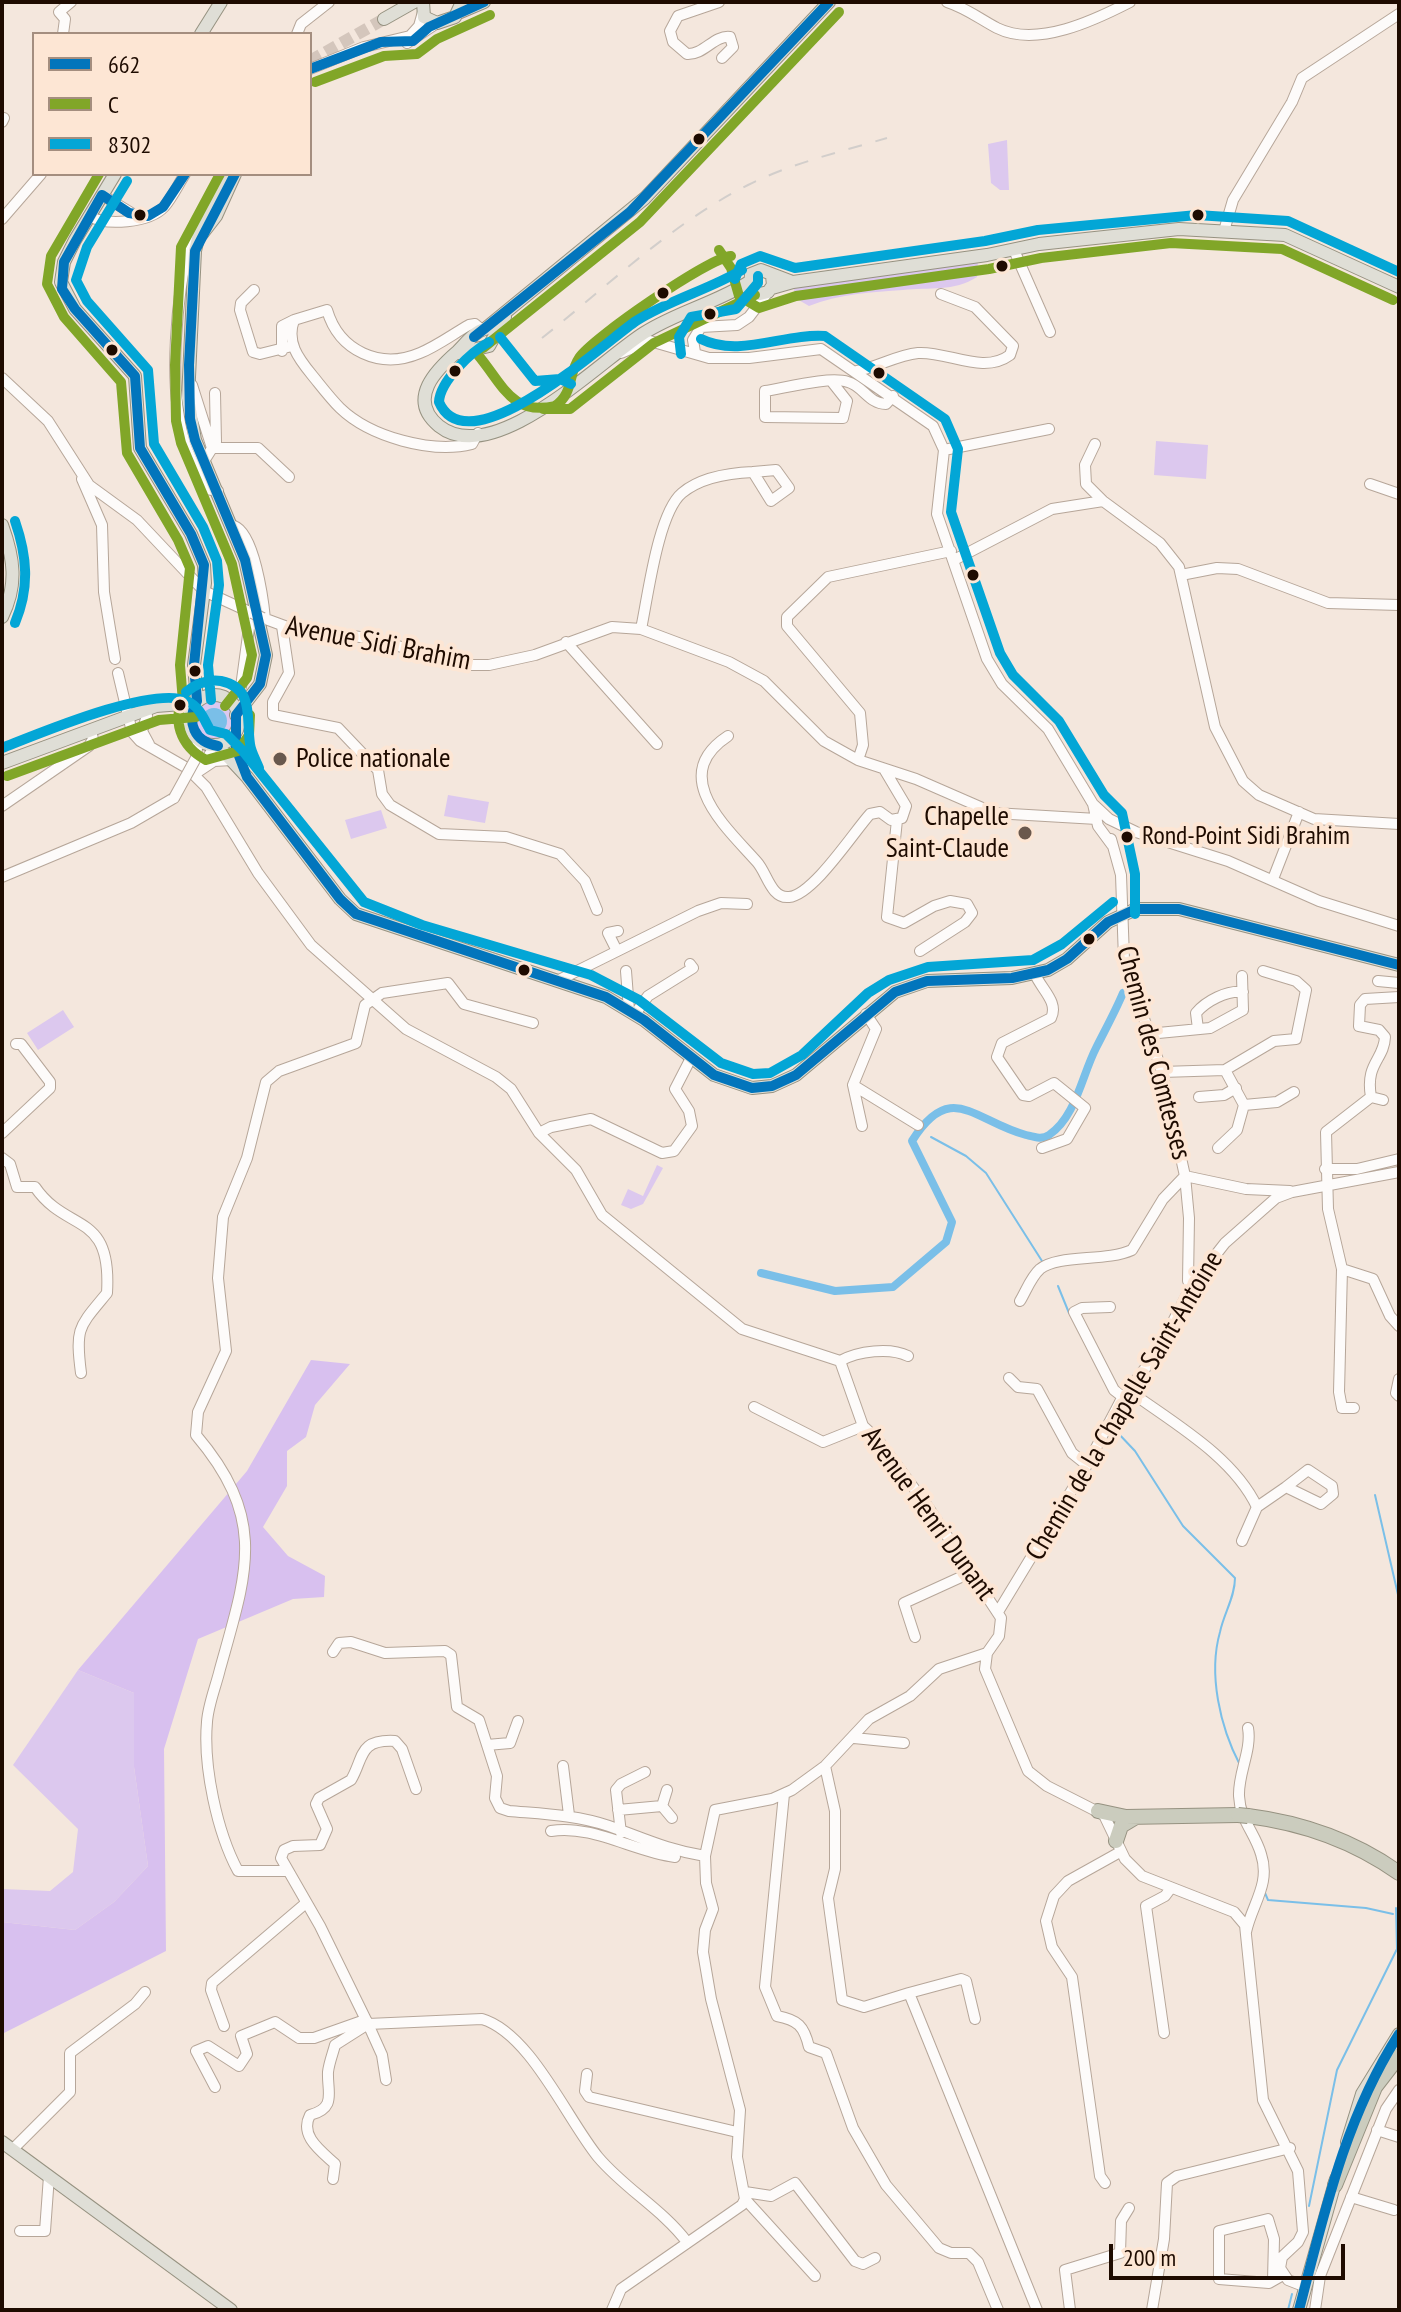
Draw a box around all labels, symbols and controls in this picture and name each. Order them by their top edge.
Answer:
legend [32,32,312,176]
text: 662 [108,49,140,80]
text: C [108,89,119,120]
text: 8302 [108,129,151,160]
unlabelled marker [691,131,707,147]
unlabelled marker [132,207,148,223]
unlabelled marker [1190,207,1206,223]
unlabelled marker [994,258,1010,274]
unlabelled marker [655,285,671,301]
unlabelled marker [702,306,718,322]
unlabelled marker [104,342,120,358]
unlabelled marker [447,363,463,379]
unlabelled marker [871,365,887,381]
unlabelled marker [965,567,981,583]
street label: Avenue Sidi Brahim [283,610,473,678]
unlabelled marker [187,663,203,679]
unlabelled marker [172,697,188,713]
place label: Police nationale [296,742,450,776]
marker: Police nationale [271,750,289,768]
place label: Chapelle Saint-Claude [886,800,1009,866]
place label: Rond-Point Sidi Brahim [1142,821,1350,853]
marker: Chapelle Saint-Claude [1016,824,1034,842]
marker: Rond-Point Sidi Brahim [1119,829,1135,845]
unlabelled marker [1081,931,1097,947]
street label: Chemin des Comtesses [1108,943,1198,1163]
unlabelled marker [516,962,532,978]
street label: Chemin de la Chapelle Saint-Antoine [1019,1245,1231,1567]
street label: Avenue Henri Dunant [854,1421,1002,1607]
scale bar [1113,2228,1349,2278]
text: 200 m [1123,2242,1176,2273]

